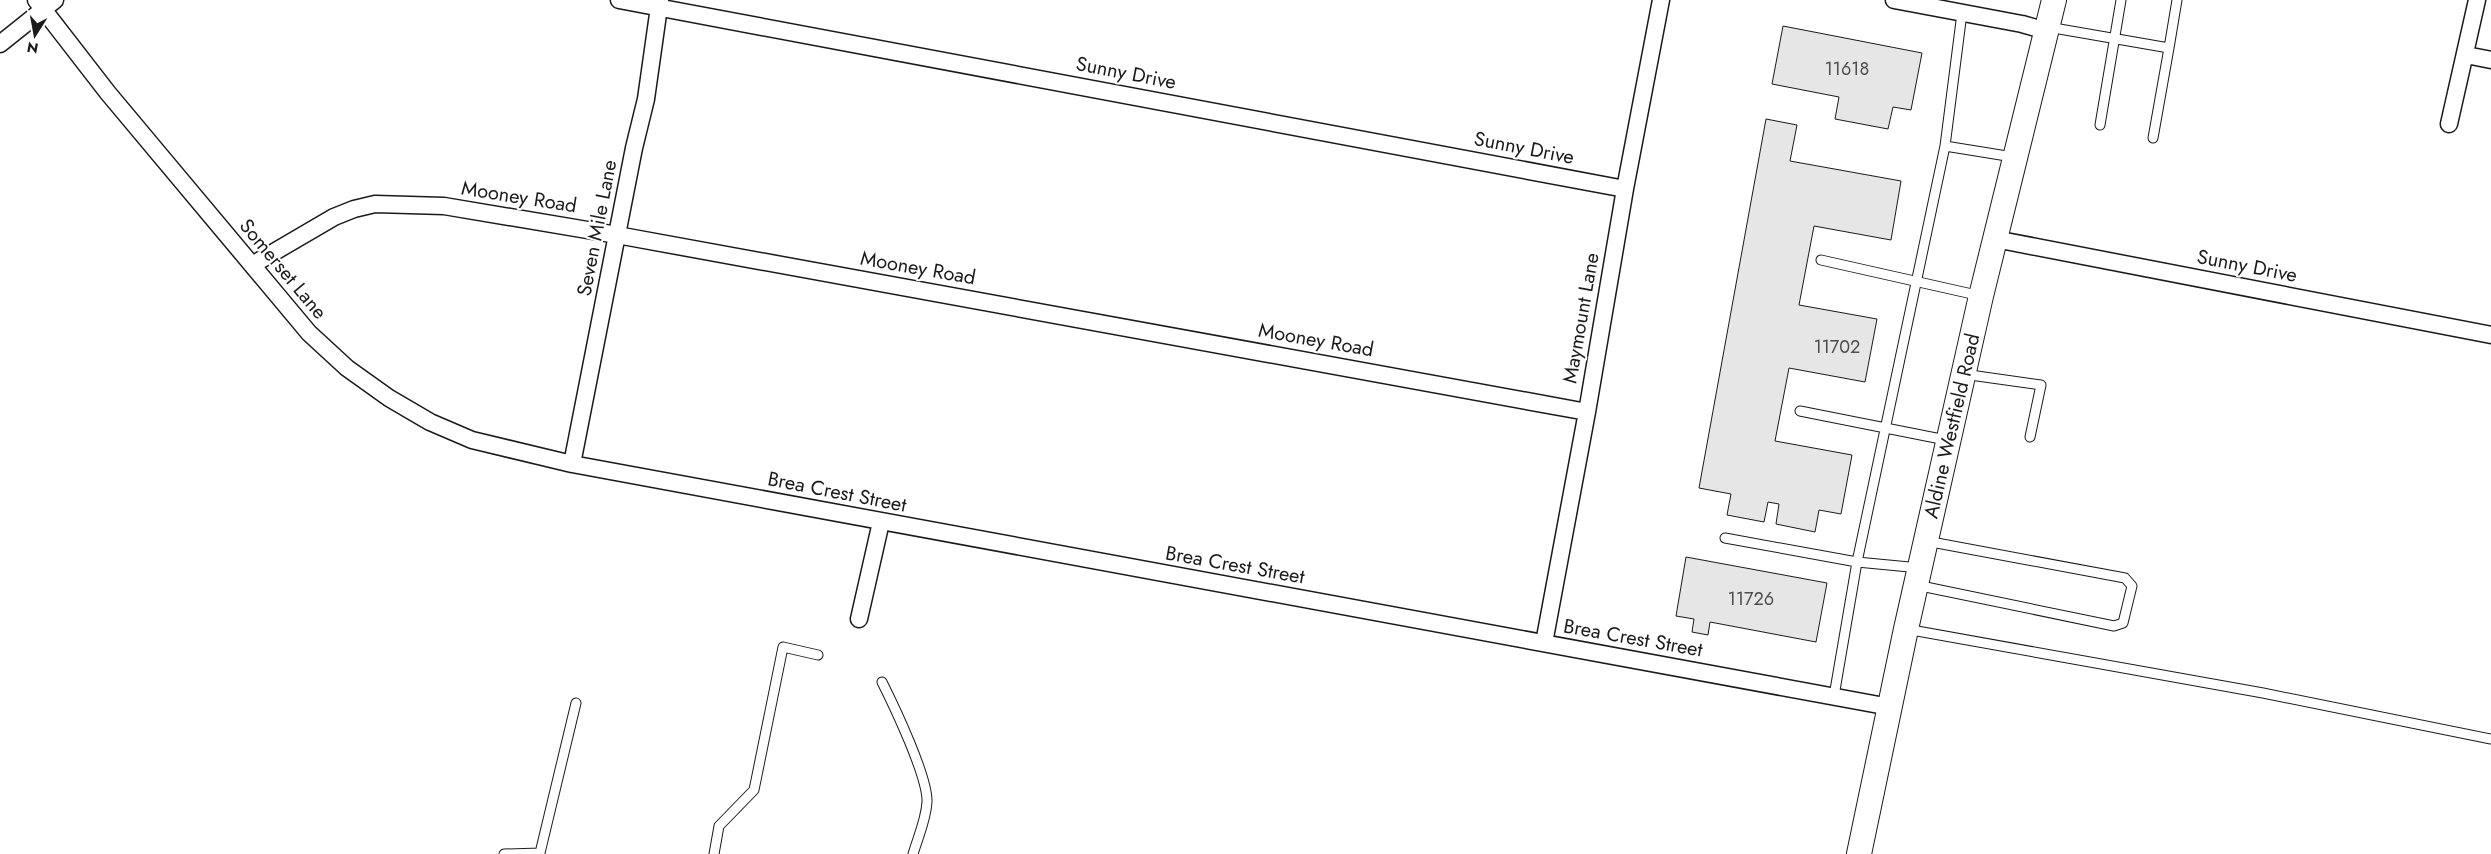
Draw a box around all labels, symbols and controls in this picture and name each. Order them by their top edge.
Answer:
north arrow [10,10,60,60]
text: N [25,37,40,59]
street label: Sunny Drive [1073,49,1179,97]
house number: 11618 [1825,56,1869,82]
street label: Sunny Drive [1471,124,1577,172]
street label: Seven Mile Lane [570,158,624,298]
street label: Mooney Road [459,174,579,220]
street label: Somerset Lane [232,212,334,326]
street label: Sunny Drive [2194,242,2300,290]
street label: Mooney Road [858,244,978,292]
street label: Maymount Lane [1555,250,1607,386]
street label: Mooney Road [1256,316,1376,364]
street label: Aldine Westfield Road [1917,331,1987,521]
house number: 11702 [1814,334,1860,360]
street label: Brea Crest Street [765,464,909,520]
street label: Brea Crest Street [1163,538,1307,592]
house number: 11726 [1728,586,1774,612]
street label: Brea Crest Street [1561,611,1705,665]

